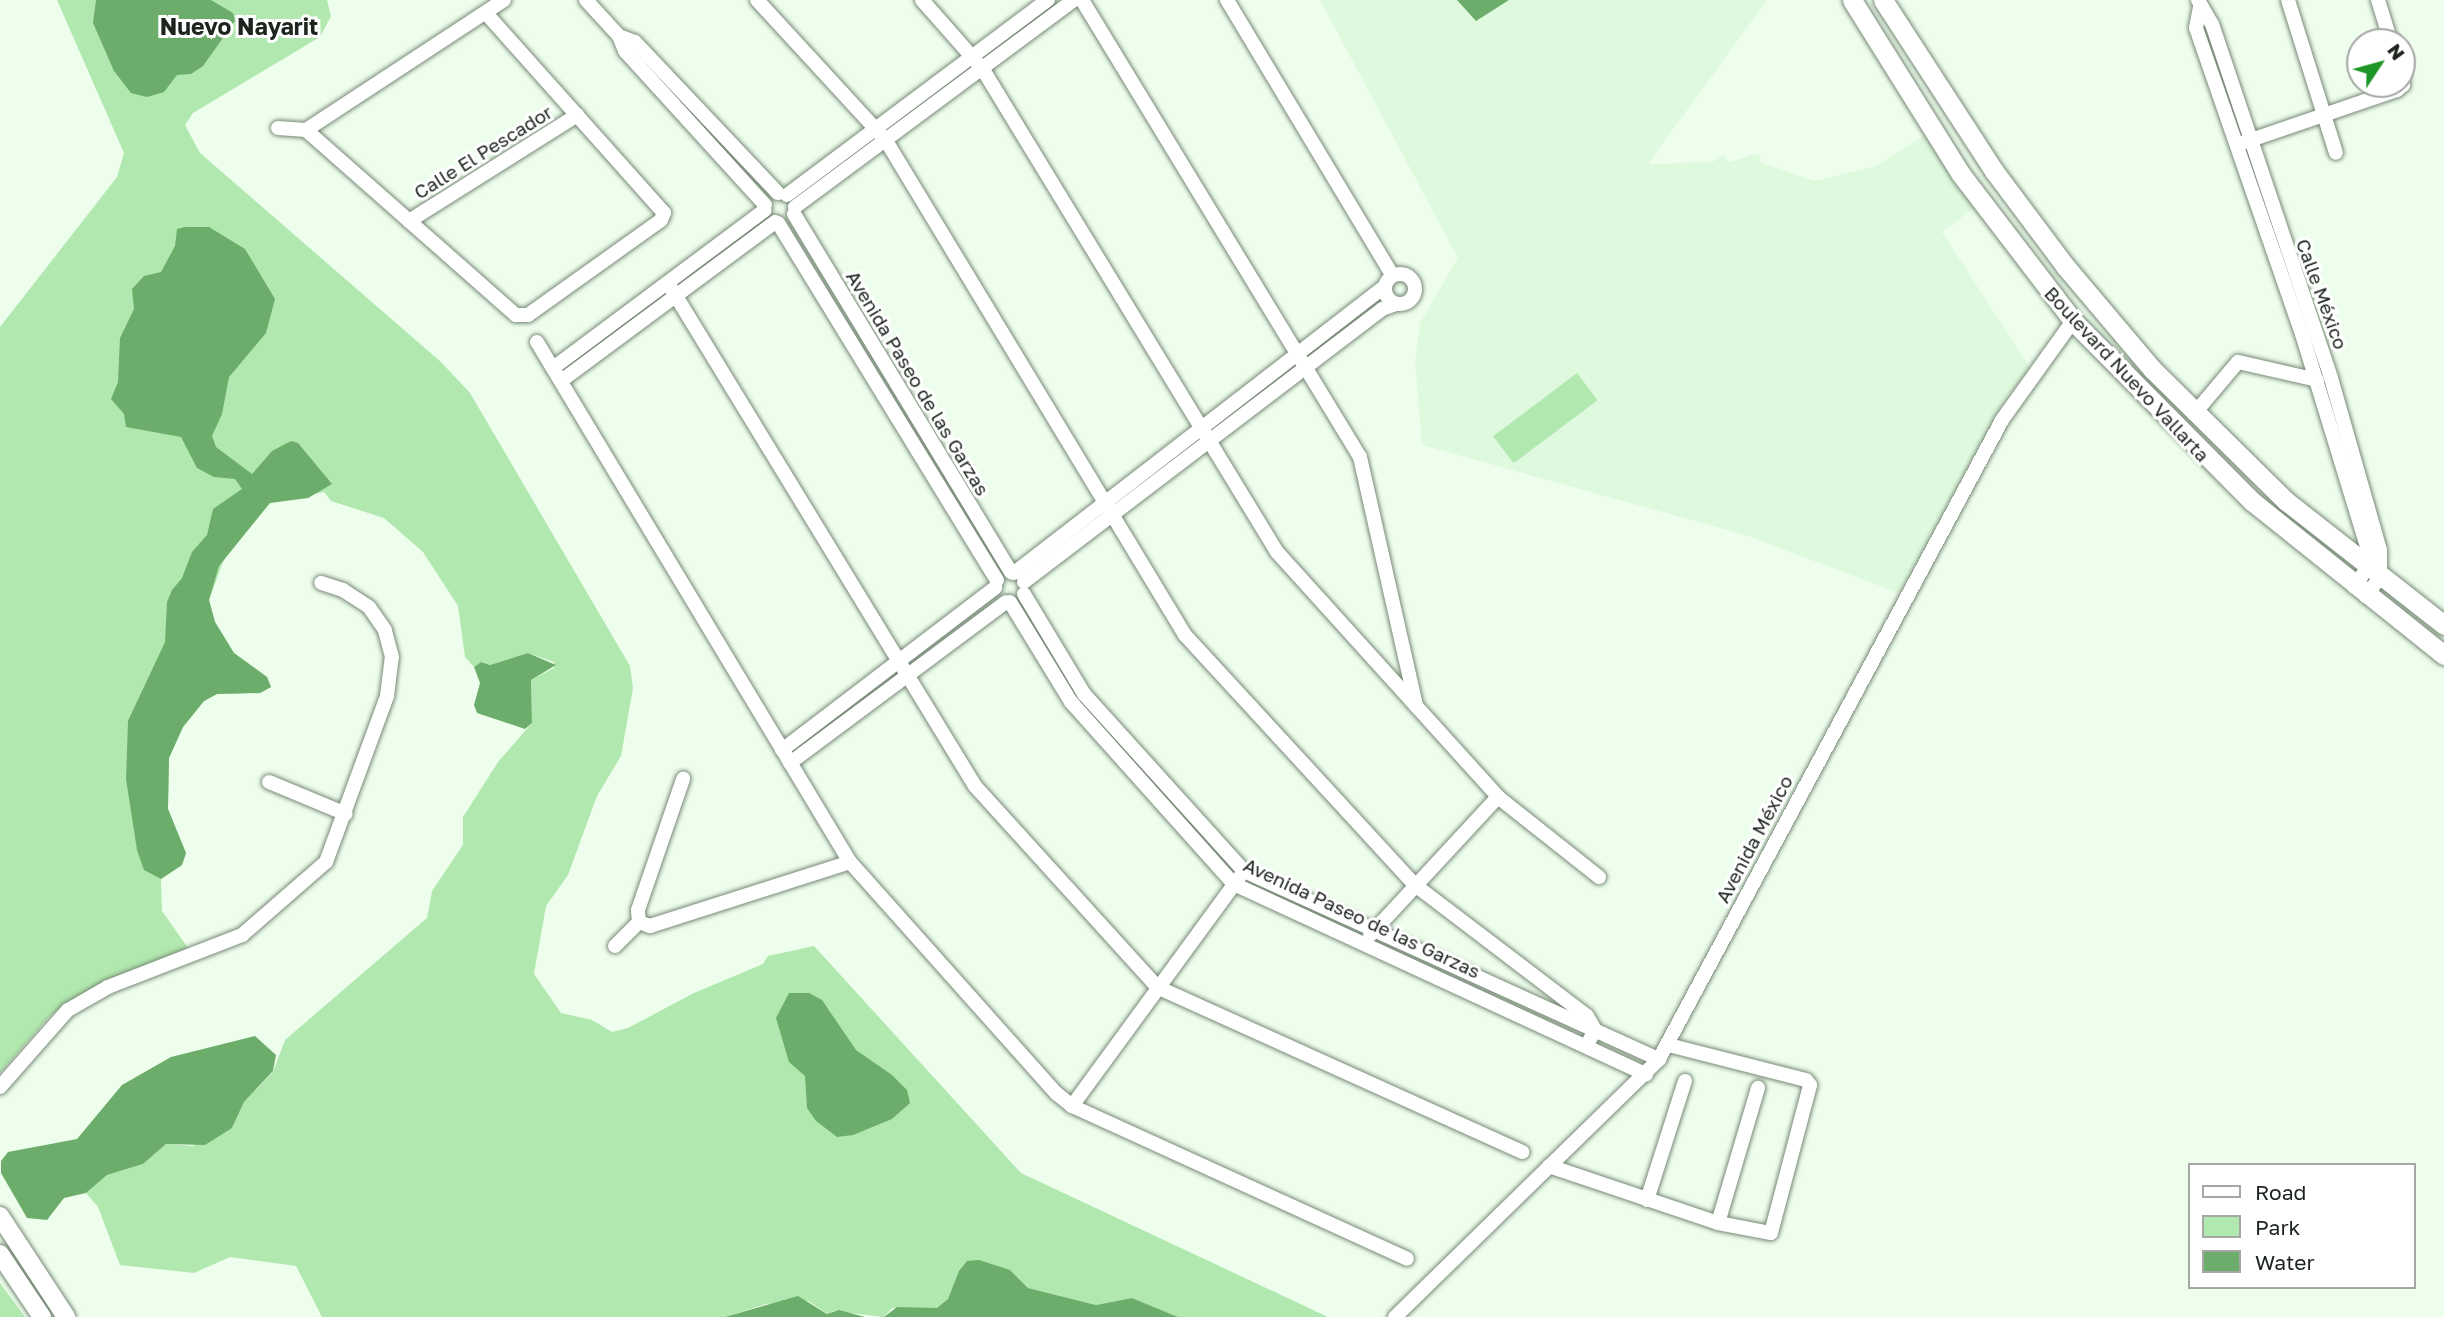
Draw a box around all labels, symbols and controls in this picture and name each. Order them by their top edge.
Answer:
district label: Nuevo Nayarit [160,12,318,40]
north arrow [2346,28,2416,98]
text: N [2383,39,2410,64]
street label: Calle El Pescador [410,100,556,204]
street label: Calle México [2292,236,2352,352]
street label: Avenida Paseo de las Garzas [842,266,994,500]
street label: Boulevard Nuevo Vallarta [2040,282,2214,466]
street label: Avenida México [1711,771,1797,907]
street label: Avenida Paseo de las Garzas [1240,853,1484,983]
legend [2188,1163,2416,1289]
text: Road [2255,1179,2306,1205]
text: Park [2255,1214,2300,1240]
text: Water [2255,1249,2315,1275]

